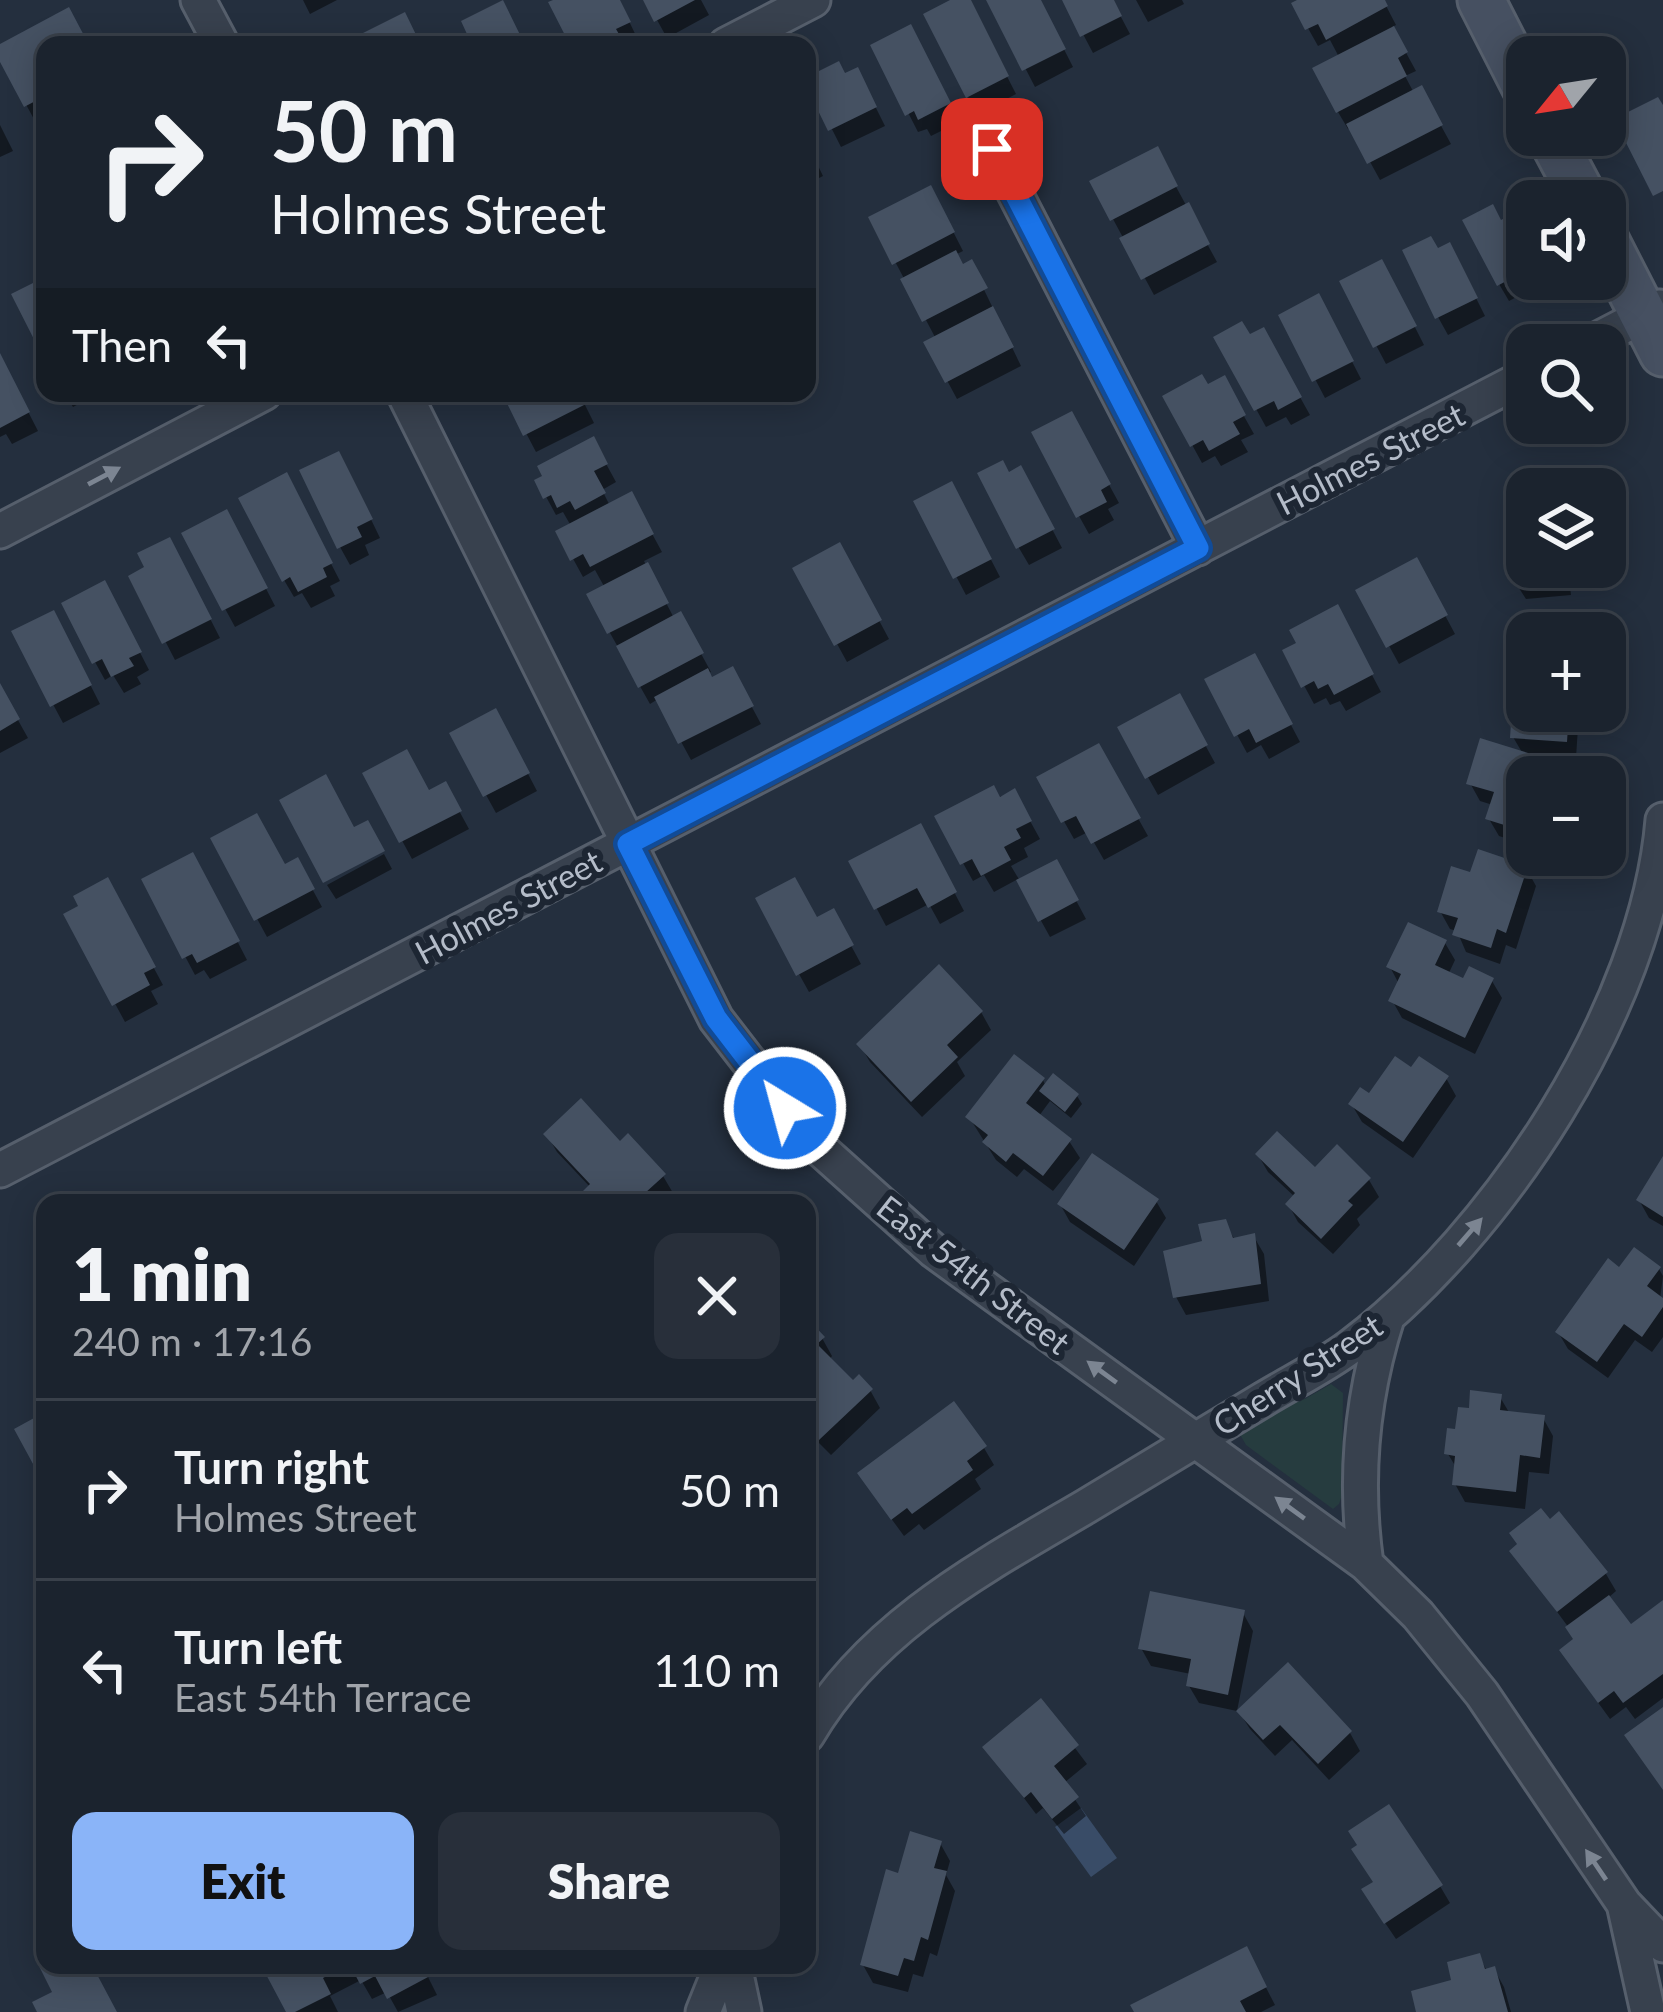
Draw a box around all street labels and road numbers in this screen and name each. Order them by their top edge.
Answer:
street label: Holmes Street [1269,393,1471,522]
street label: Holmes Street [408,840,608,972]
street label: East 54th Street [870,1186,1079,1362]
street label: Cherry Street [1205,1304,1389,1443]

